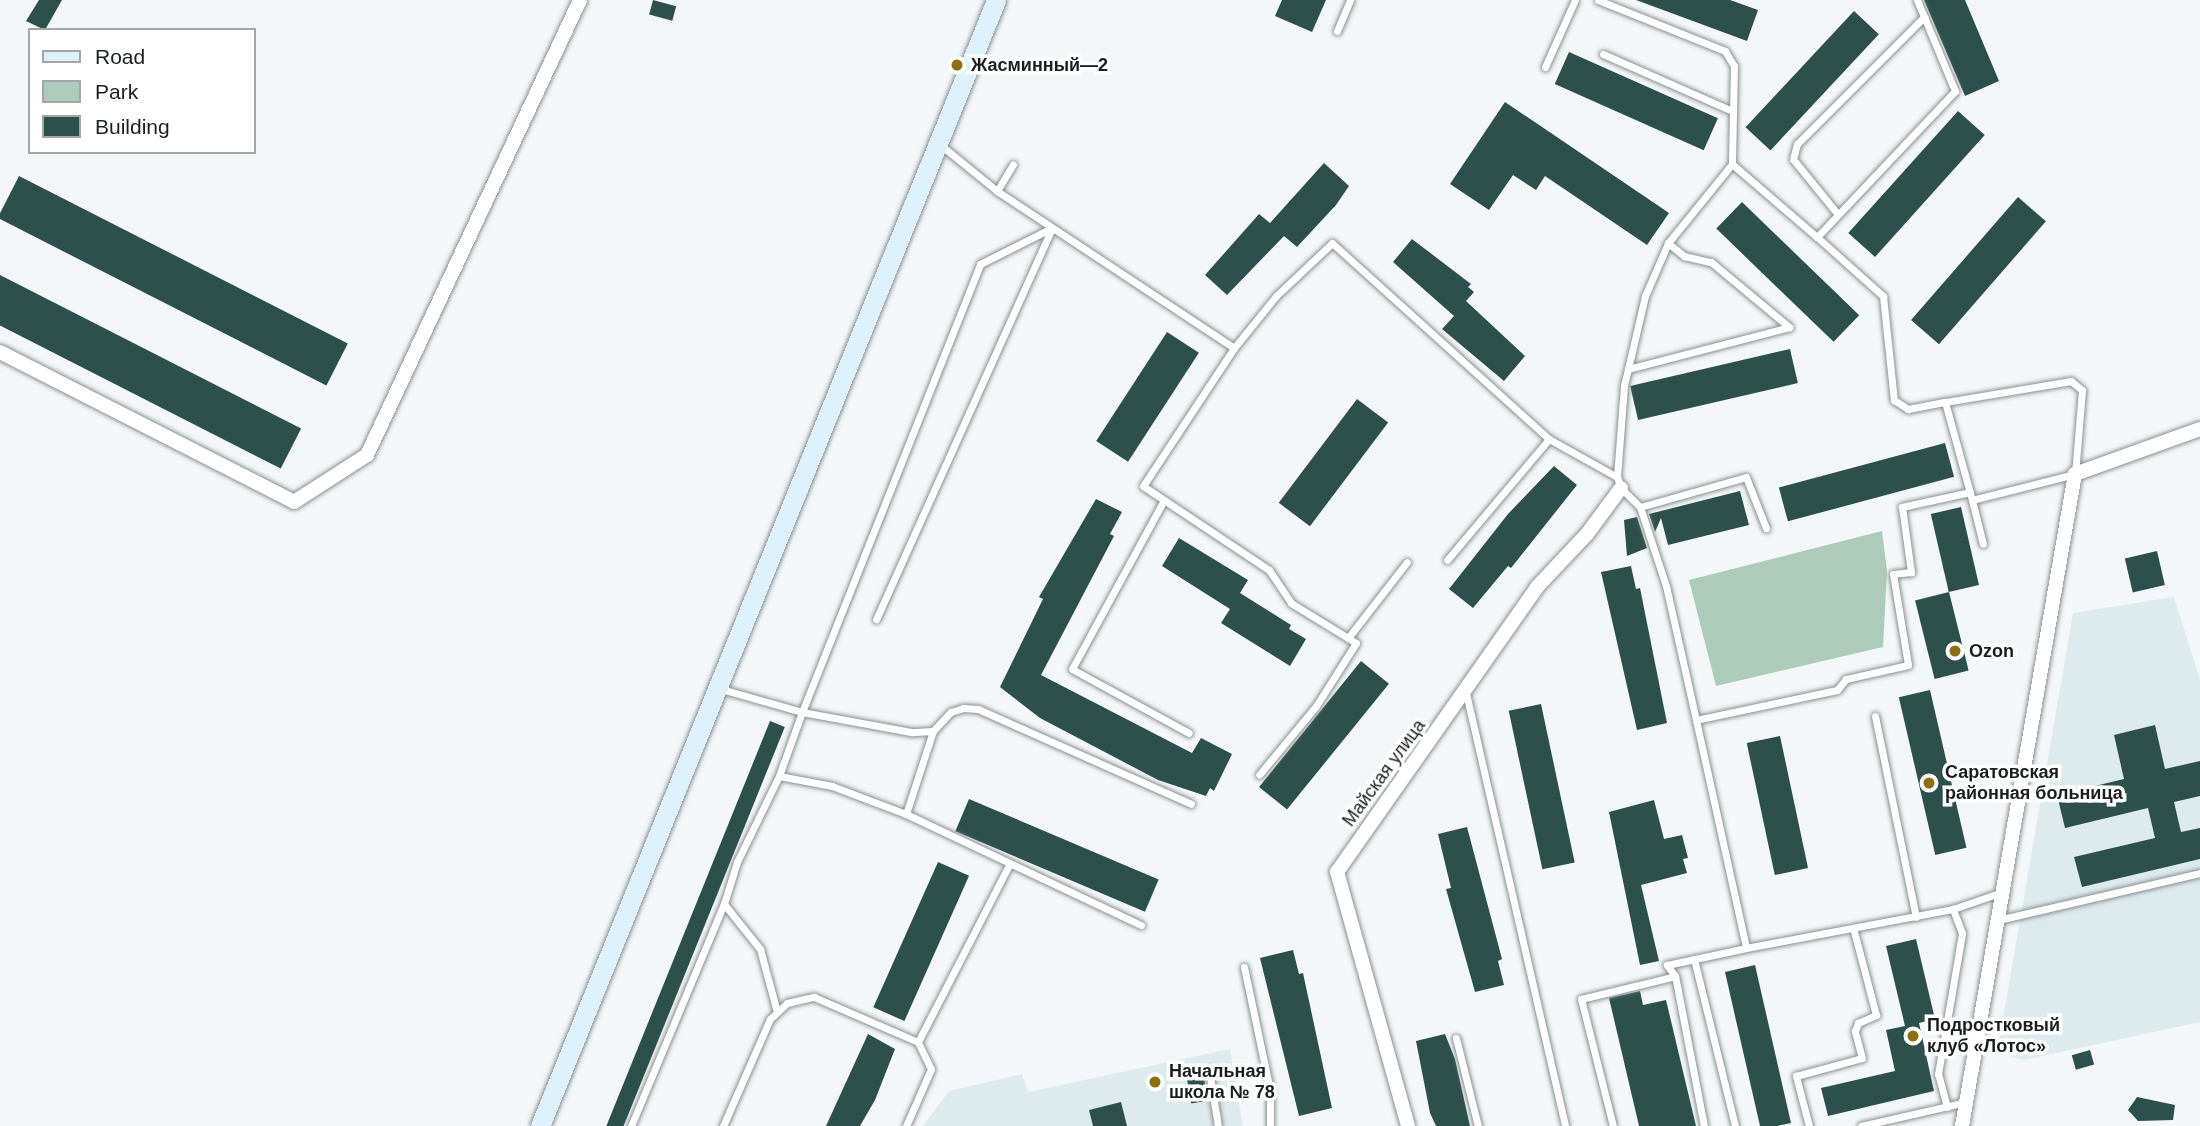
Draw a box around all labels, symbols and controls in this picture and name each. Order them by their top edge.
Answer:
legend [28,28,256,154]
text: Road [95,45,145,68]
place label: Жасминный—2 [971,54,1108,76]
marker: Жасминный—2 [949,57,965,73]
text: Park [95,80,138,103]
text: Building [95,115,170,138]
place label: Ozon [1969,640,2014,662]
marker: Ozon [1947,643,1963,659]
street label: Майская улица [1338,715,1430,831]
place label: Саратовская районная больница [1945,762,2123,804]
marker: Саратовская районная больница [1919,773,1939,793]
place label: Подростковый клуб «Лотос» [1927,1015,2060,1058]
marker: Подростковый клуб «Лотос» [1905,1028,1921,1044]
place label: Начальная школа № 78 [1169,1061,1275,1104]
marker: Начальная школа № 78 [1147,1074,1163,1090]

